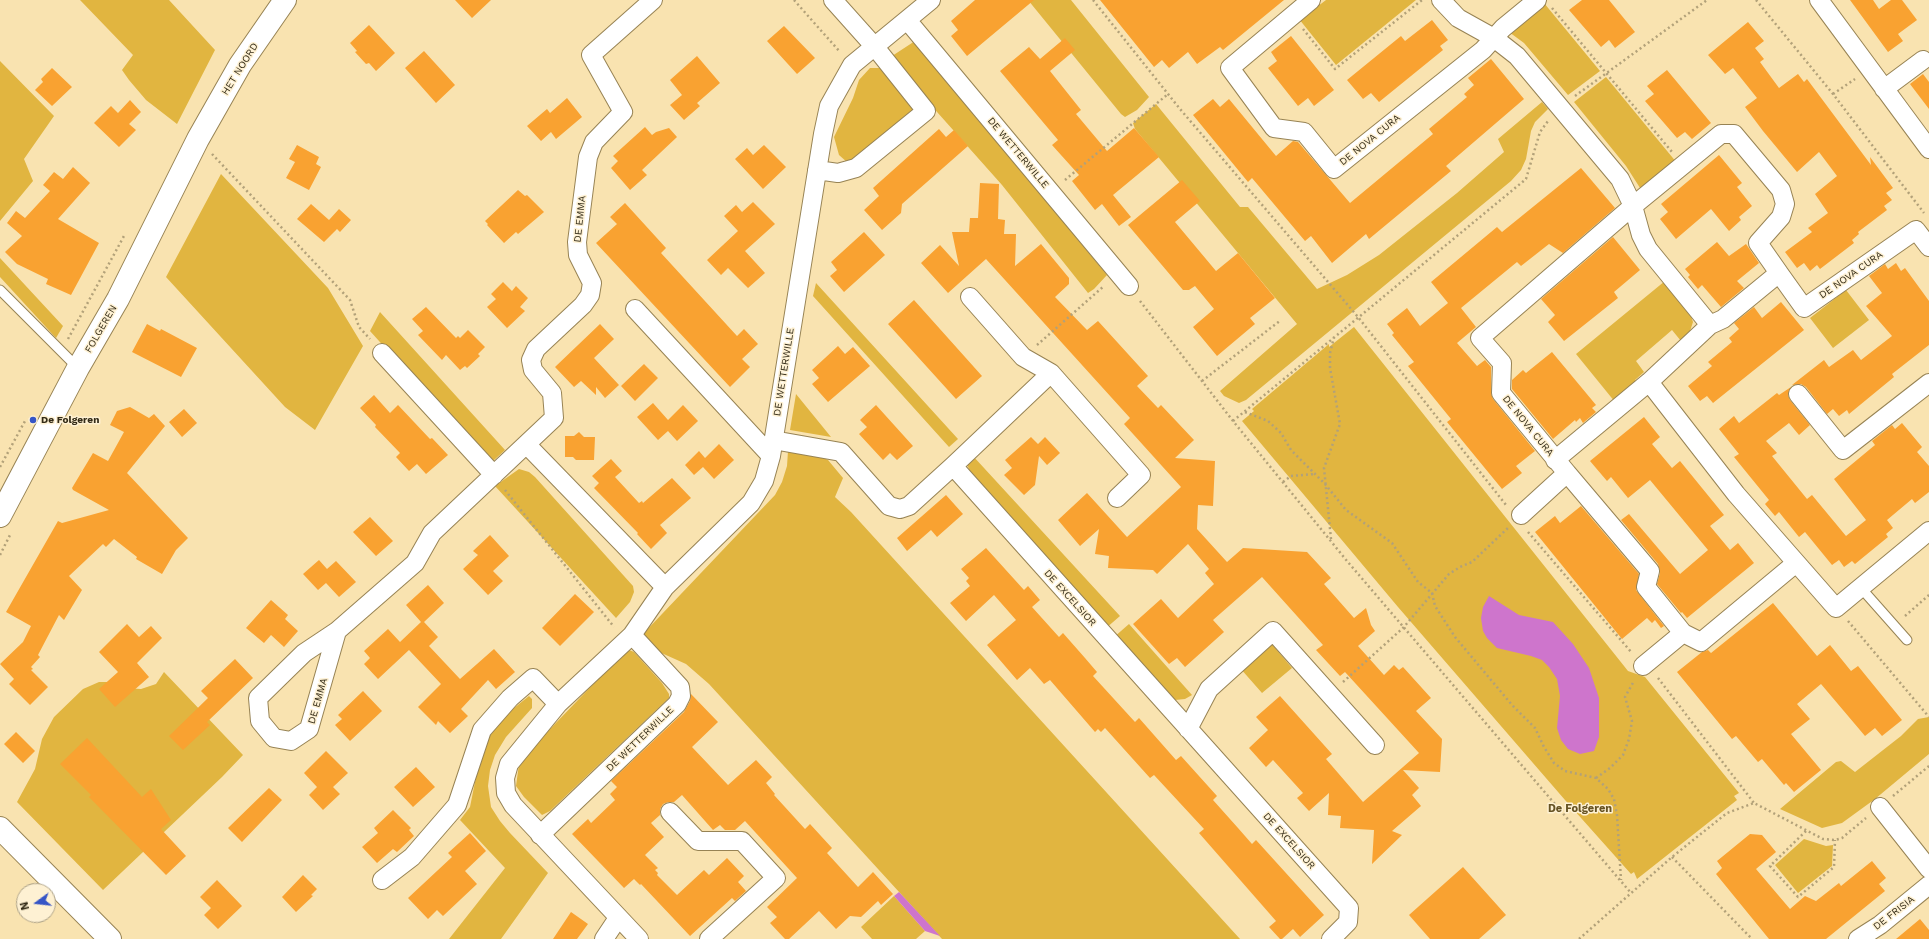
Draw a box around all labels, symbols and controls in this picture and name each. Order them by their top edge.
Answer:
street label: HET NOORD [219,41,261,97]
street label: DE NOVA CURA [1337,112,1403,168]
street label: DE WETTERWILLE [985,115,1051,191]
street label: DE EMMA [572,195,588,243]
street label: DE NOVA CURA [1817,249,1885,301]
street label: FOLGEREN [83,303,119,355]
street label: DE WETTERWILLE [771,327,797,417]
street label: DE NOVA CURA [1500,393,1556,459]
place label: De Folgeren [41,414,99,426]
marker: De Folgeren [28,415,38,425]
street label: DE EXCELSIOR [1041,567,1099,629]
street label: DE EMMA [306,677,330,725]
street label: DE WETTERWILLE [604,704,676,774]
district label: De Folgeren [1548,802,1612,816]
street label: DE EXCELSIOR [1260,810,1318,872]
north arrow [16,883,56,923]
street label: DE FRISIA [1871,893,1917,933]
text: N [18,900,32,912]

